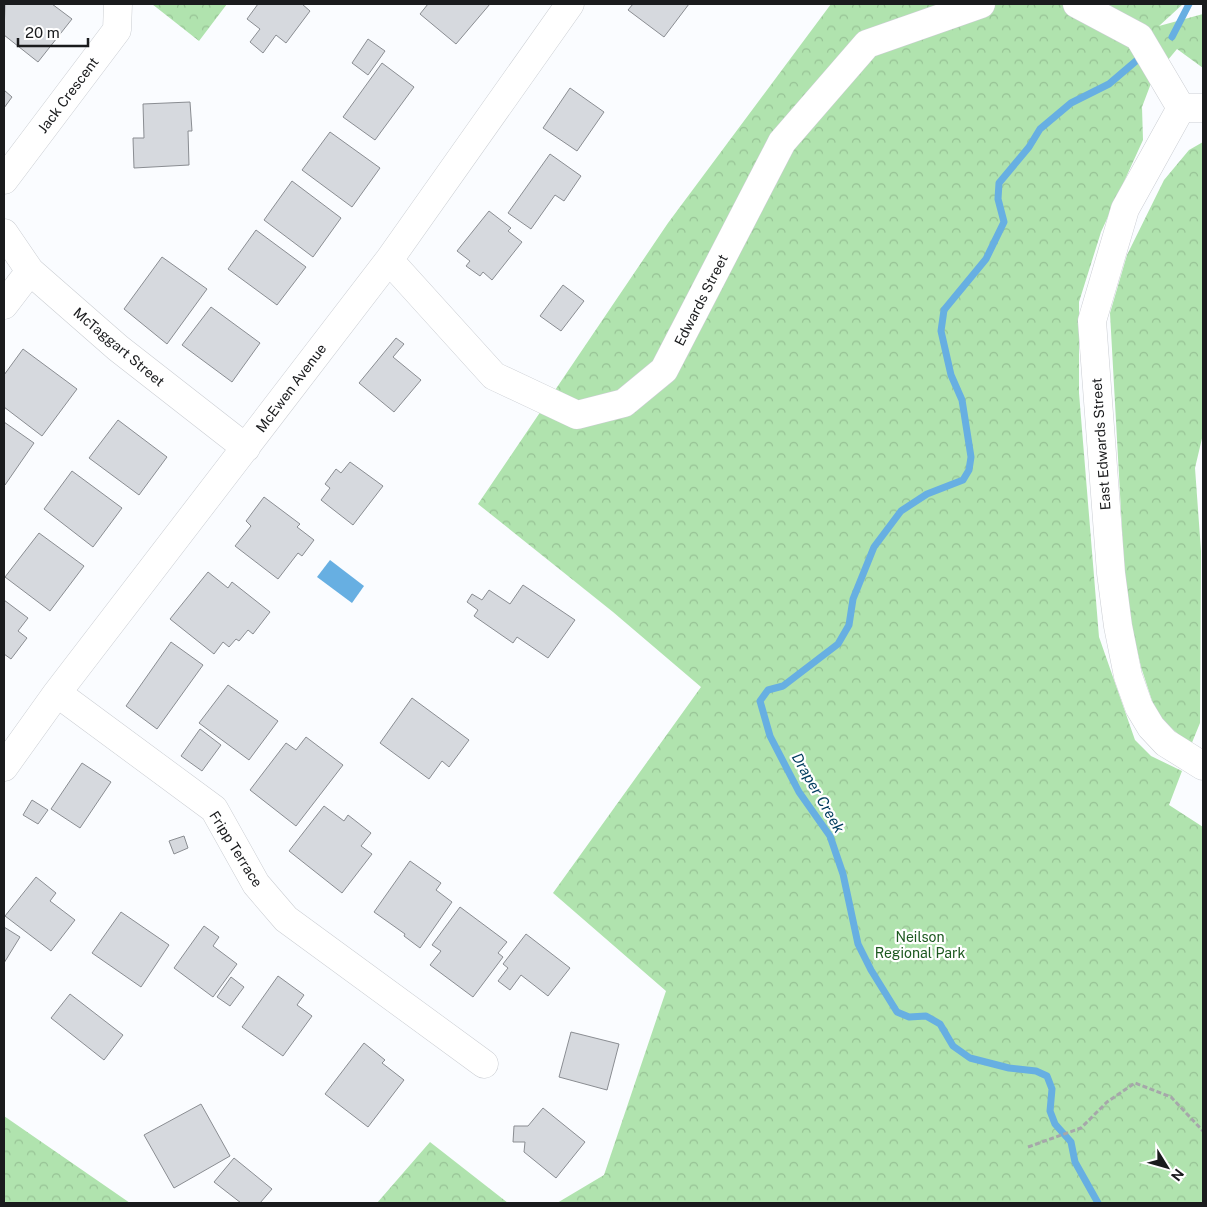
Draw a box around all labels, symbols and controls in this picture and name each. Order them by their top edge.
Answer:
scale bar [18,15,88,47]
text: 20 m [25,24,60,41]
street label: Jack Crescent [34,54,102,136]
street label: Edwards Street [671,252,731,348]
street label: McTaggart Street [70,304,168,390]
street label: McEwen Avenue [253,341,329,435]
street label: East Edwards Street [1088,377,1114,511]
water label: Draper Creek [789,750,849,837]
street label: Fripp Terrace [206,808,266,890]
park label: Neilson Regional Park [875,929,965,961]
north arrow [1142,1142,1192,1192]
text: N [1168,1166,1187,1184]

